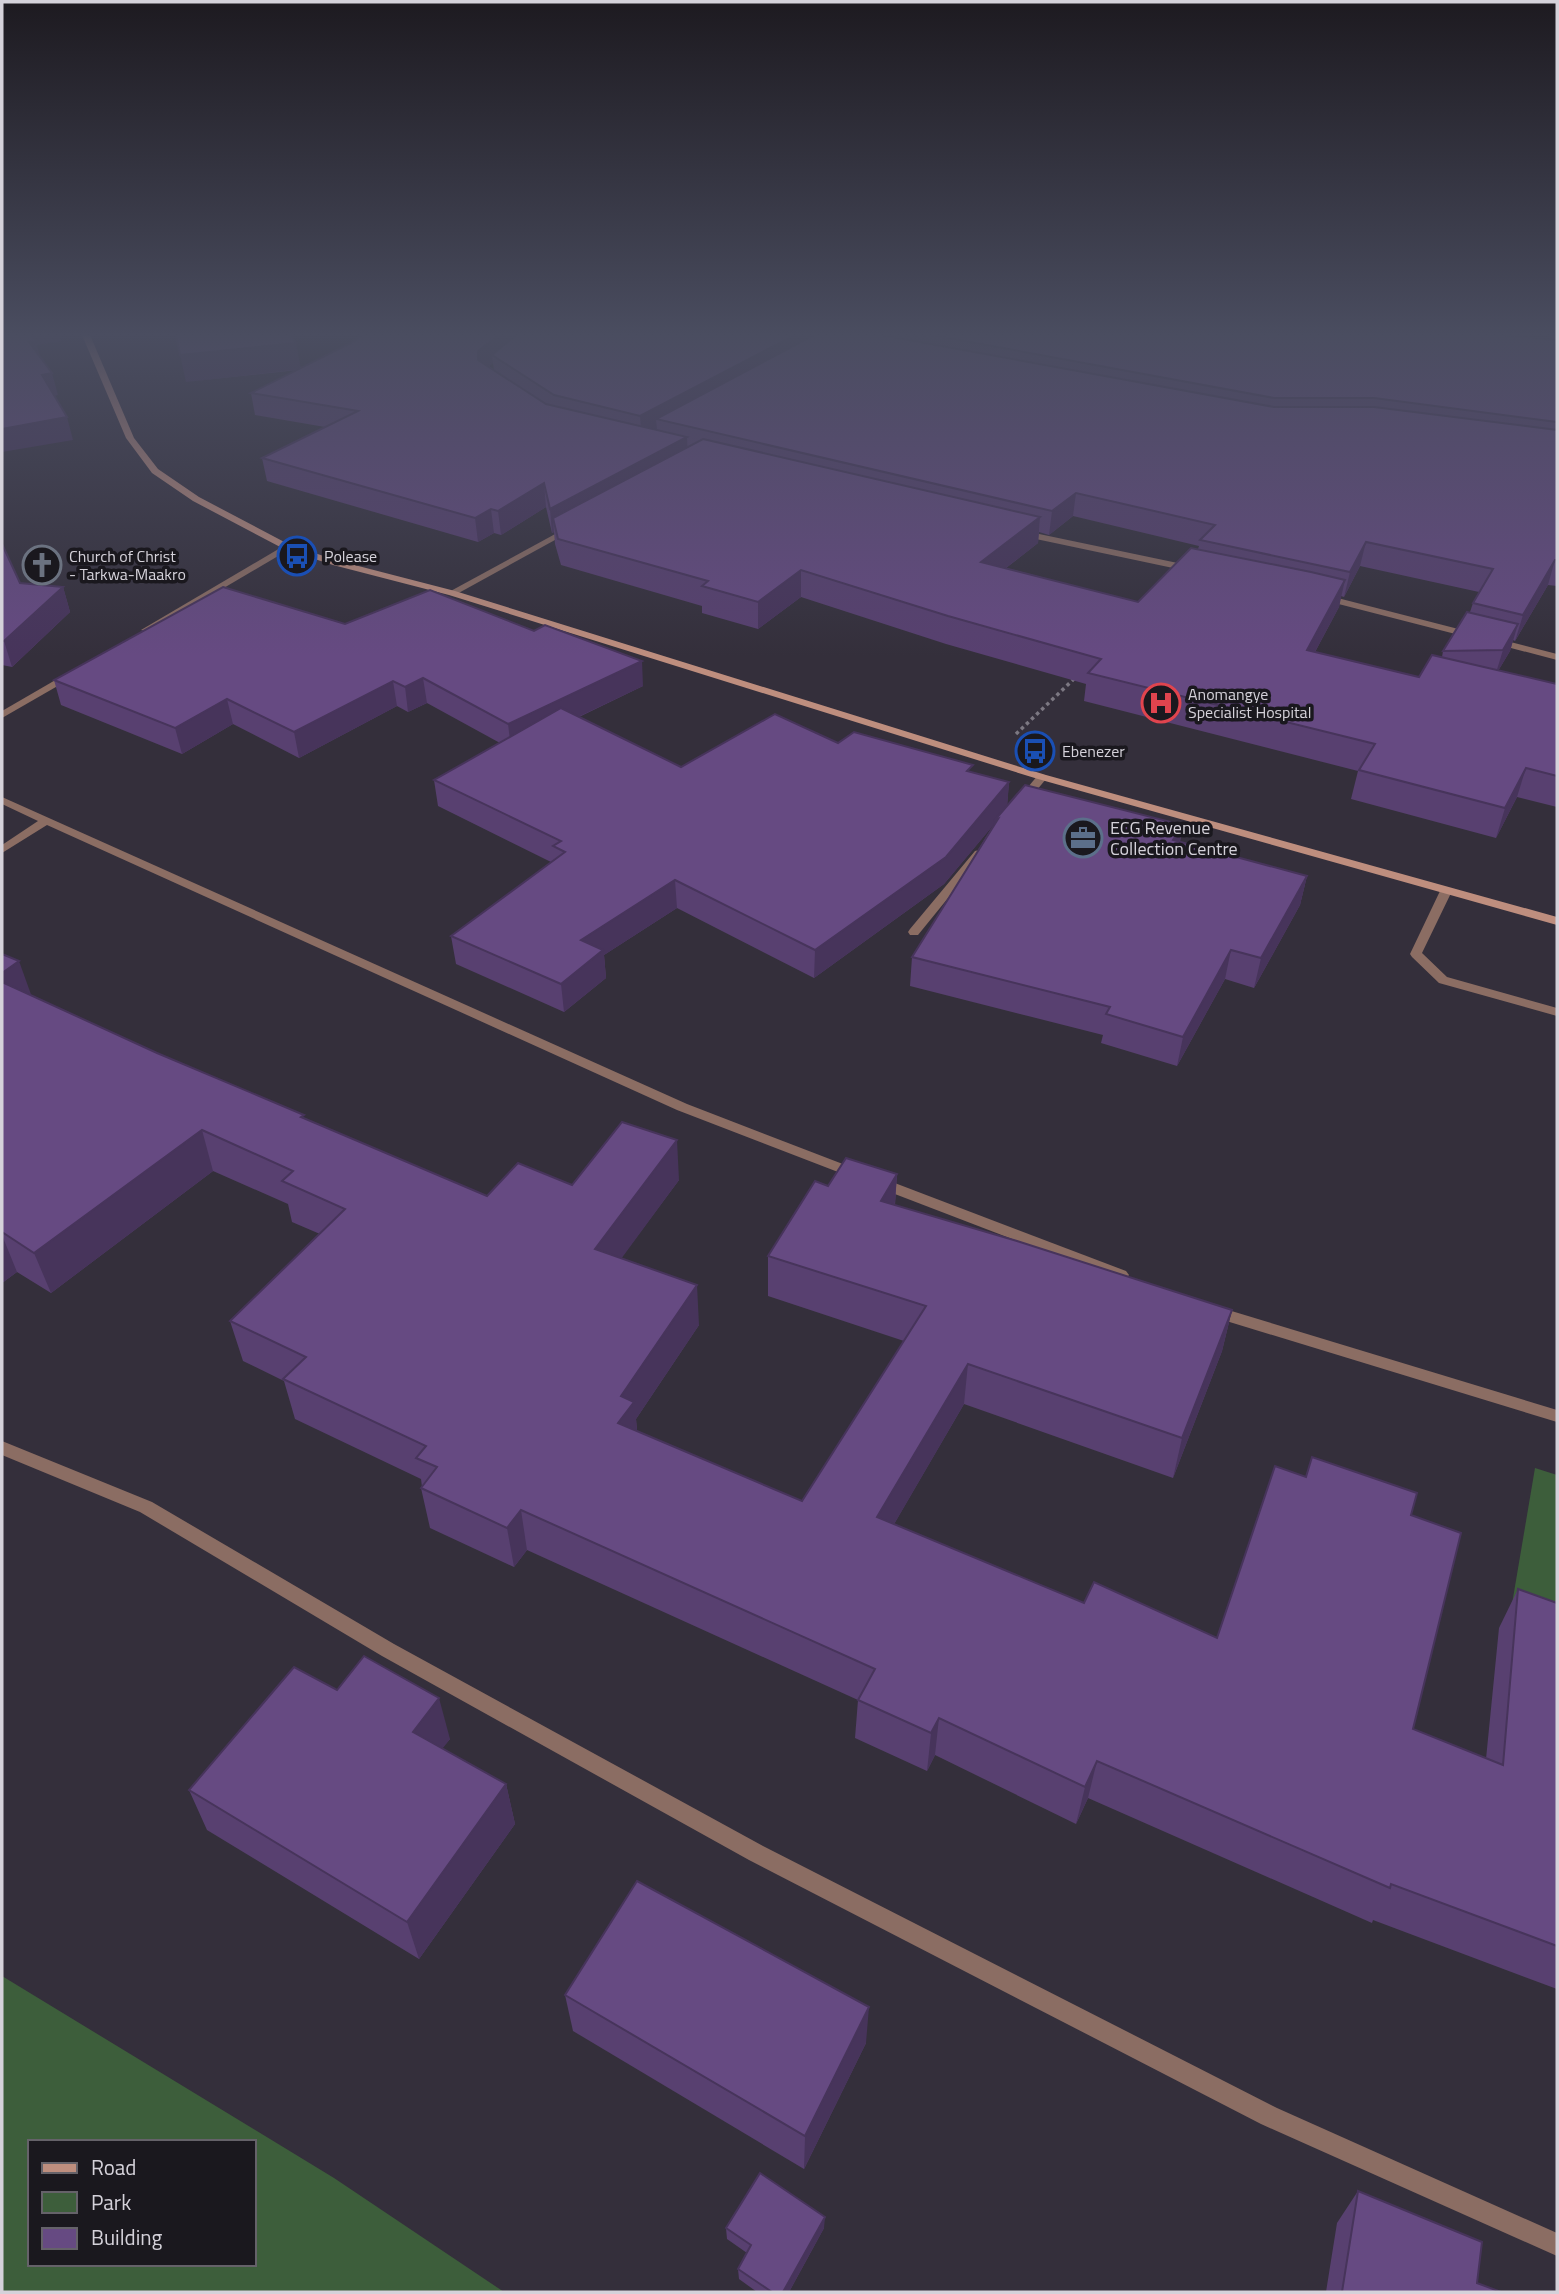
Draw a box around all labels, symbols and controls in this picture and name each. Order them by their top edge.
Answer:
bus stop icon: Polease [276,535,318,577]
church icon: Church of Christ - Tarkwa-Maakro [21,544,63,586]
place label: Church of Christ - Tarkwa-Maakro [69,544,186,586]
place label: Polease [324,544,377,568]
hospital icon: Anomangye Specialist Hospital [1140,682,1182,724]
place label: Anomangye Specialist Hospital [1188,682,1311,724]
bus stop icon: Ebenezer [1014,730,1056,772]
place label: Ebenezer [1062,739,1125,763]
place label: ECG Revenue Collection Centre [1110,814,1238,862]
office icon: ECG Revenue Collection Centre [1062,817,1104,859]
legend [28,2140,256,2266]
text: Road [91,2151,136,2183]
text: Park [91,2186,131,2218]
text: Building [91,2221,163,2253]

